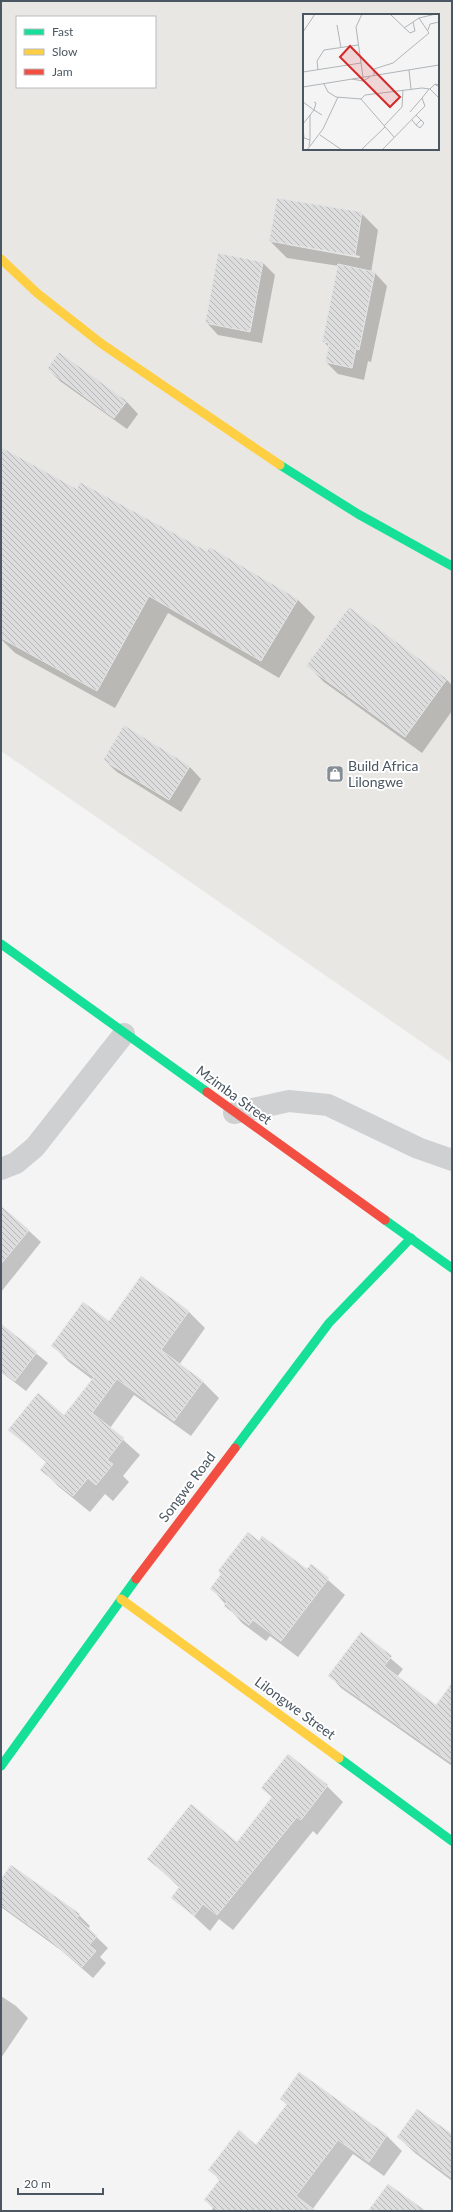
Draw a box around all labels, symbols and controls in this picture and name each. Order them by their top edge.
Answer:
inset map [303,14,439,150]
legend [16,16,156,88]
text: Fast [52,24,74,39]
text: Slow [52,44,78,59]
text: Jam [52,64,73,79]
place label: Build Africa Lilongwe [348,757,419,790]
shop icon: Build Africa Lilongwe [325,764,345,784]
street label: Mzimba Street [193,1061,275,1128]
street label: Songwe Road [155,1448,219,1525]
street label: Lilongwe Street [252,1673,339,1743]
scale bar [18,2170,103,2196]
text: 20 m [24,2176,51,2191]

